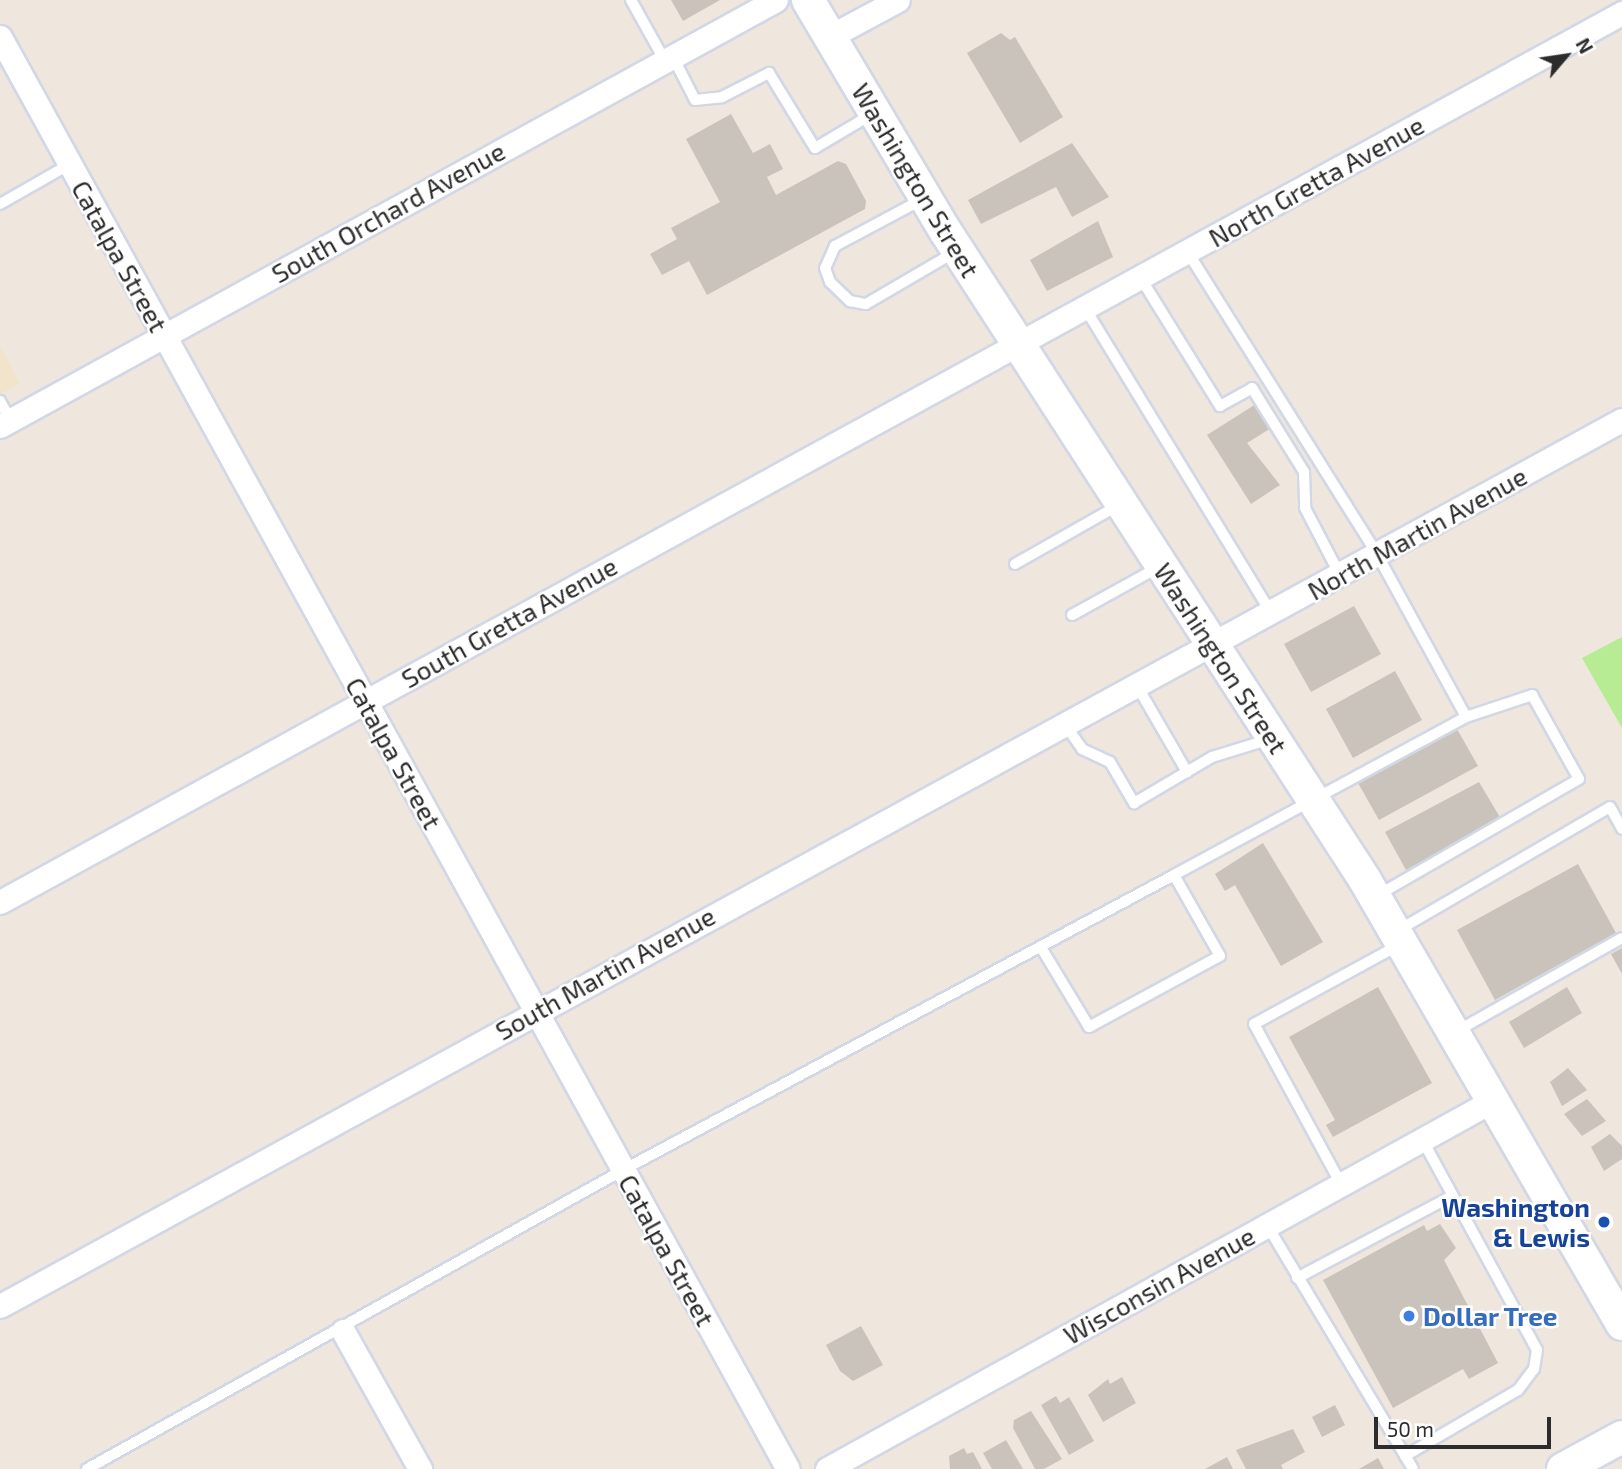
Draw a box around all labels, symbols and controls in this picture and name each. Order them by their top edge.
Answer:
north arrow [1531,21,1601,91]
text: N [1571,34,1598,57]
street label: Washington Street [846,77,986,283]
street label: North Gretta Avenue [1203,109,1429,253]
street label: South Orchard Avenue [266,135,510,289]
street label: Catalpa Street [66,175,174,337]
street label: North Martin Avenue [1302,460,1532,606]
street label: South Gretta Avenue [395,550,623,694]
street label: Washington Street [1148,557,1294,759]
street label: Catalpa Street [340,672,448,834]
street label: South Martin Avenue [489,900,721,1046]
street label: Catalpa Street [613,1169,721,1331]
place label: Washington & Lewis [1441,1191,1590,1252]
marker: Washington & Lewis [1596,1214,1612,1230]
street label: Wisconsin Avenue [1058,1219,1260,1351]
place label: Dollar Tree [1423,1300,1559,1332]
marker: Dollar Tree [1401,1308,1417,1324]
scale bar [1377,1402,1554,1446]
text: 50 m [1387,1416,1434,1441]

